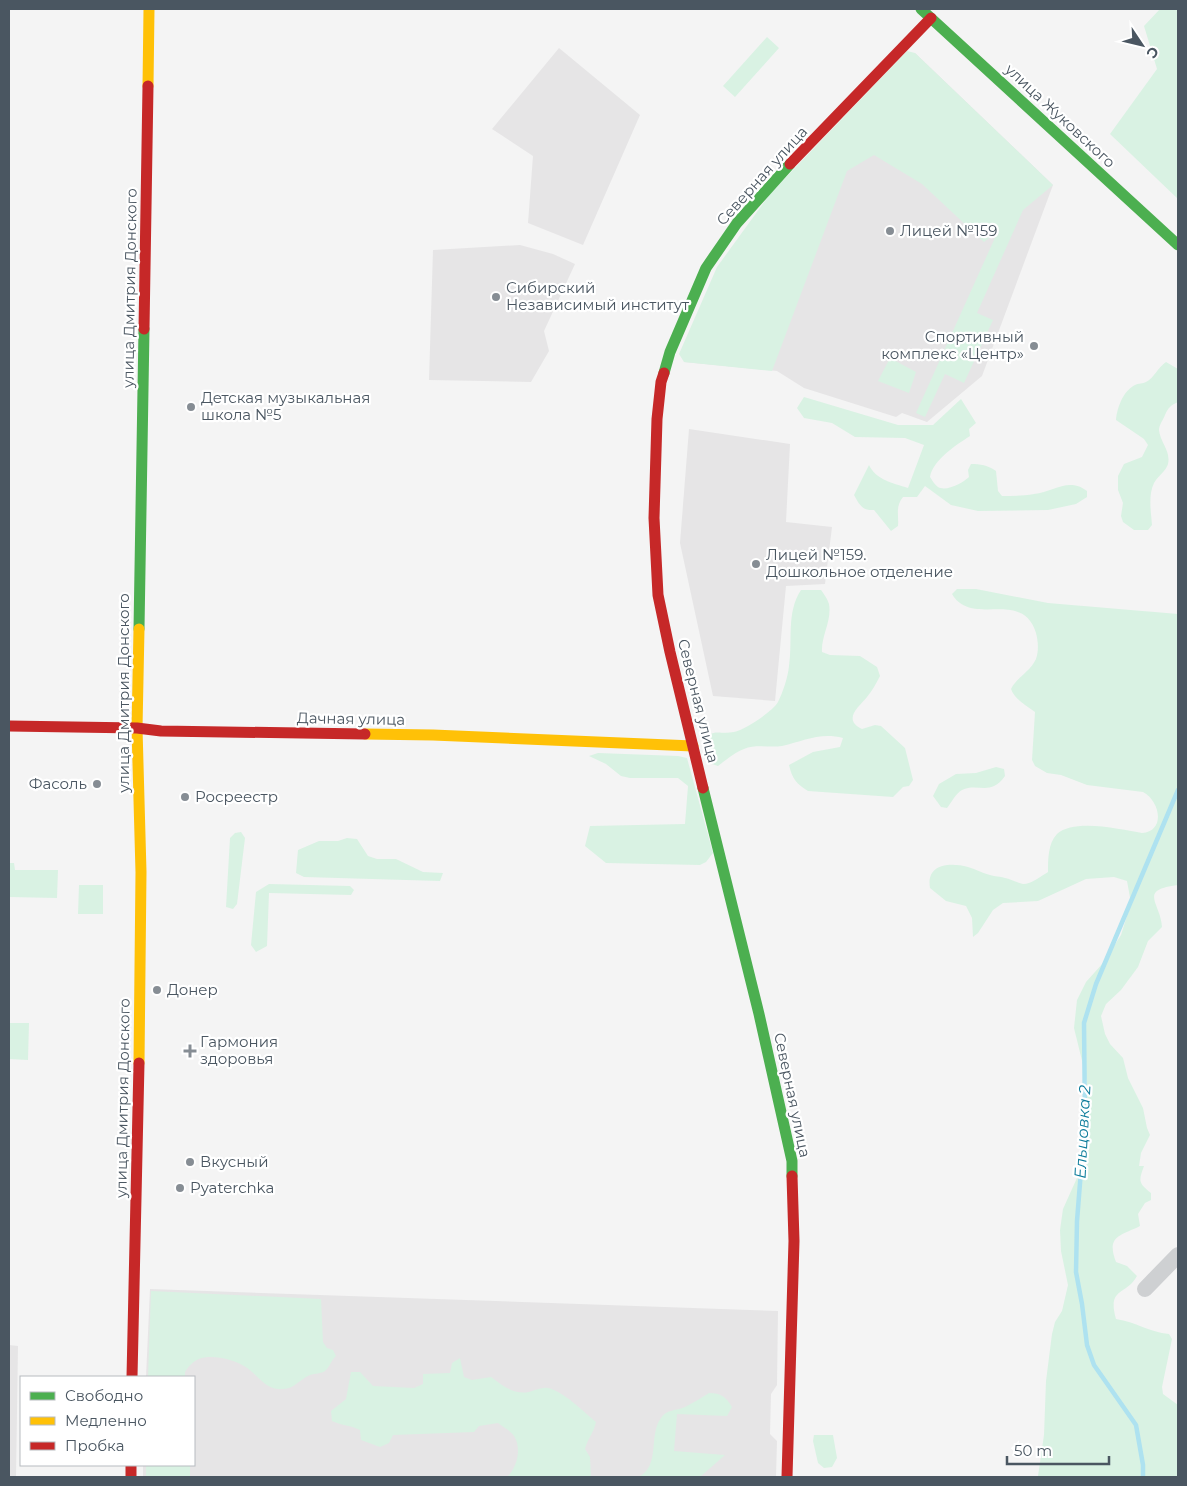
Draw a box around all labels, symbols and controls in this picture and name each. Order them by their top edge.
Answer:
north arrow [1117,20,1167,70]
text: С [1142,43,1163,62]
street label: улица Жуковского [1001,59,1119,172]
street label: Северная улица [712,122,811,229]
street label: улица Дмитрия Донского [118,188,141,389]
place label: Лицей №159 [900,221,997,240]
marker: Лицей №159 [884,225,896,237]
place label: Сибирский Независимый институт [506,278,690,314]
marker: Сибирский Независимый институт [490,291,502,303]
place label: Спортивный комплекс «Центр» [881,327,1024,363]
marker: Спортивный комплекс «Центр» [1028,340,1040,352]
place label: Детская музыкальная школа №5 [201,388,370,424]
marker: Детская музыкальная школа №5 [185,401,197,413]
place label: Лицей №159. Дошкольное отделение [766,545,953,581]
marker: Лицей №159. Дошкольное отделение [750,558,762,570]
street label: улица Дмитрия Донского [114,593,133,794]
street label: Северная улица [674,637,723,765]
street label: Дачная улица [297,708,405,729]
place label: Фасоль [29,774,87,793]
marker: Фасоль [91,778,103,790]
place label: Росреестр [195,787,278,806]
marker: Росреестр [179,791,191,803]
place label: Донер [167,980,218,999]
marker: Донер [151,984,163,996]
street label: улица Дмитрия Донского [111,998,134,1199]
street label: Северная улица [770,1031,815,1159]
place label: Гармония здоровья [200,1032,278,1068]
marker: Гармония здоровья [184,1045,196,1057]
water label: Ельцовка 2 [1071,1085,1094,1179]
place label: Вкусный [200,1152,268,1171]
marker: Вкусный [184,1156,196,1168]
place label: Pyaterchka [190,1178,274,1197]
marker: Pyaterchka [174,1182,186,1194]
legend [20,1376,195,1466]
text: Свободно [65,1386,143,1405]
text: Медленно [65,1411,147,1430]
scale bar [1007,1434,1110,1466]
text: Пробка [65,1436,124,1455]
text: 50 m [1014,1441,1052,1460]

